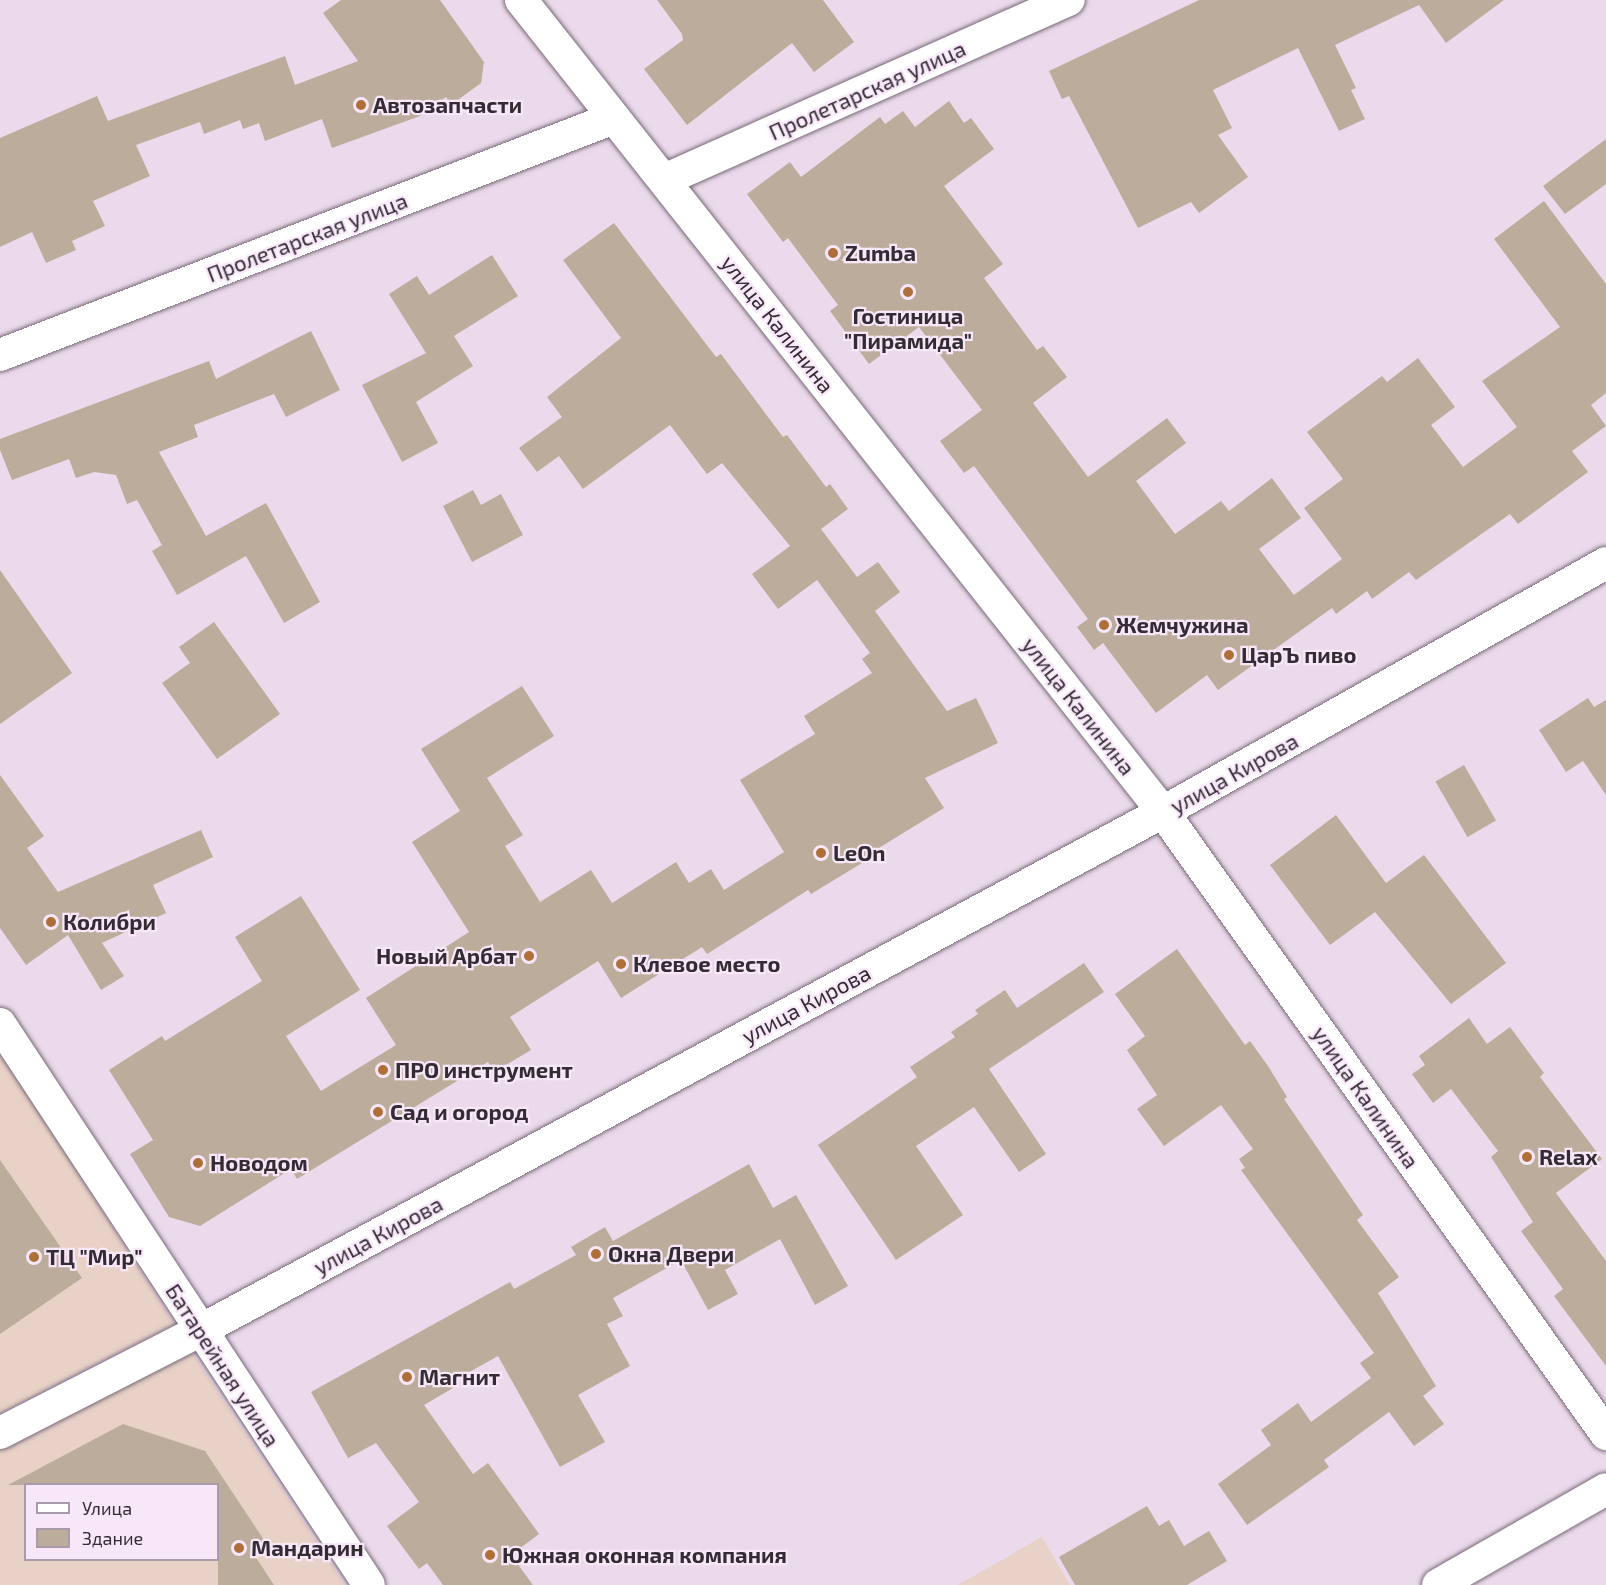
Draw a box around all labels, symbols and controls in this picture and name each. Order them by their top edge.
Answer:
street label: Пролетарская улица [765,35,969,145]
place label: Автозапчасти [373,92,522,118]
marker: Автозапчасти [354,98,368,112]
street label: Пролетарская улица [203,187,411,287]
place label: Zumba [845,240,916,266]
marker: Zumba [826,246,840,260]
street label: улица Калинина [716,250,840,398]
marker: Гостиница "Пирамида" [901,285,915,299]
place label: Гостиница "Пирамида" [844,302,972,354]
place label: Жемчужина [1116,612,1249,638]
marker: Жемчужина [1097,618,1111,632]
street label: улица Калинина [1017,632,1141,780]
place label: ЦарЪ пиво [1241,642,1356,668]
marker: ЦарЪ пиво [1222,648,1236,662]
street label: улица Кирова [1165,727,1303,819]
place label: LeOn [833,840,886,866]
marker: LeOn [814,846,828,860]
place label: Колибри [63,909,156,935]
marker: Колибри [44,915,58,929]
place label: Новый Арбат [376,943,517,969]
marker: Новый Арбат [522,949,536,963]
place label: Клевое место [633,951,780,977]
marker: Клевое место [614,957,628,971]
street label: улица Кирова [737,959,875,1049]
street label: улица Калинина [1307,1021,1425,1173]
place label: ПРО инструмент [395,1057,573,1083]
marker: ПРО инструмент [376,1063,390,1077]
place label: Сад и огород [390,1099,528,1125]
marker: Сад и огород [371,1105,385,1119]
place label: Relax [1539,1144,1598,1170]
place label: Новодом [210,1150,308,1176]
marker: Relax [1520,1150,1534,1164]
marker: Новодом [191,1156,205,1170]
street label: улица Кирова [309,1190,447,1280]
place label: Окна Двери [608,1241,734,1267]
place label: ТЦ "Мир" [46,1244,143,1270]
marker: Окна Двери [589,1247,603,1261]
marker: ТЦ "Мир" [27,1250,41,1264]
street label: Батарейная улица [160,1279,286,1451]
place label: Магнит [419,1364,500,1390]
marker: Магнит [400,1370,414,1384]
legend [24,1483,219,1561]
text: Улица [82,1497,132,1519]
text: Здание [82,1527,143,1549]
place label: Мандарин [251,1535,364,1561]
marker: Мандарин [232,1541,246,1555]
place label: Южная оконная компания [502,1542,787,1568]
marker: Южная оконная компания [483,1548,497,1562]

